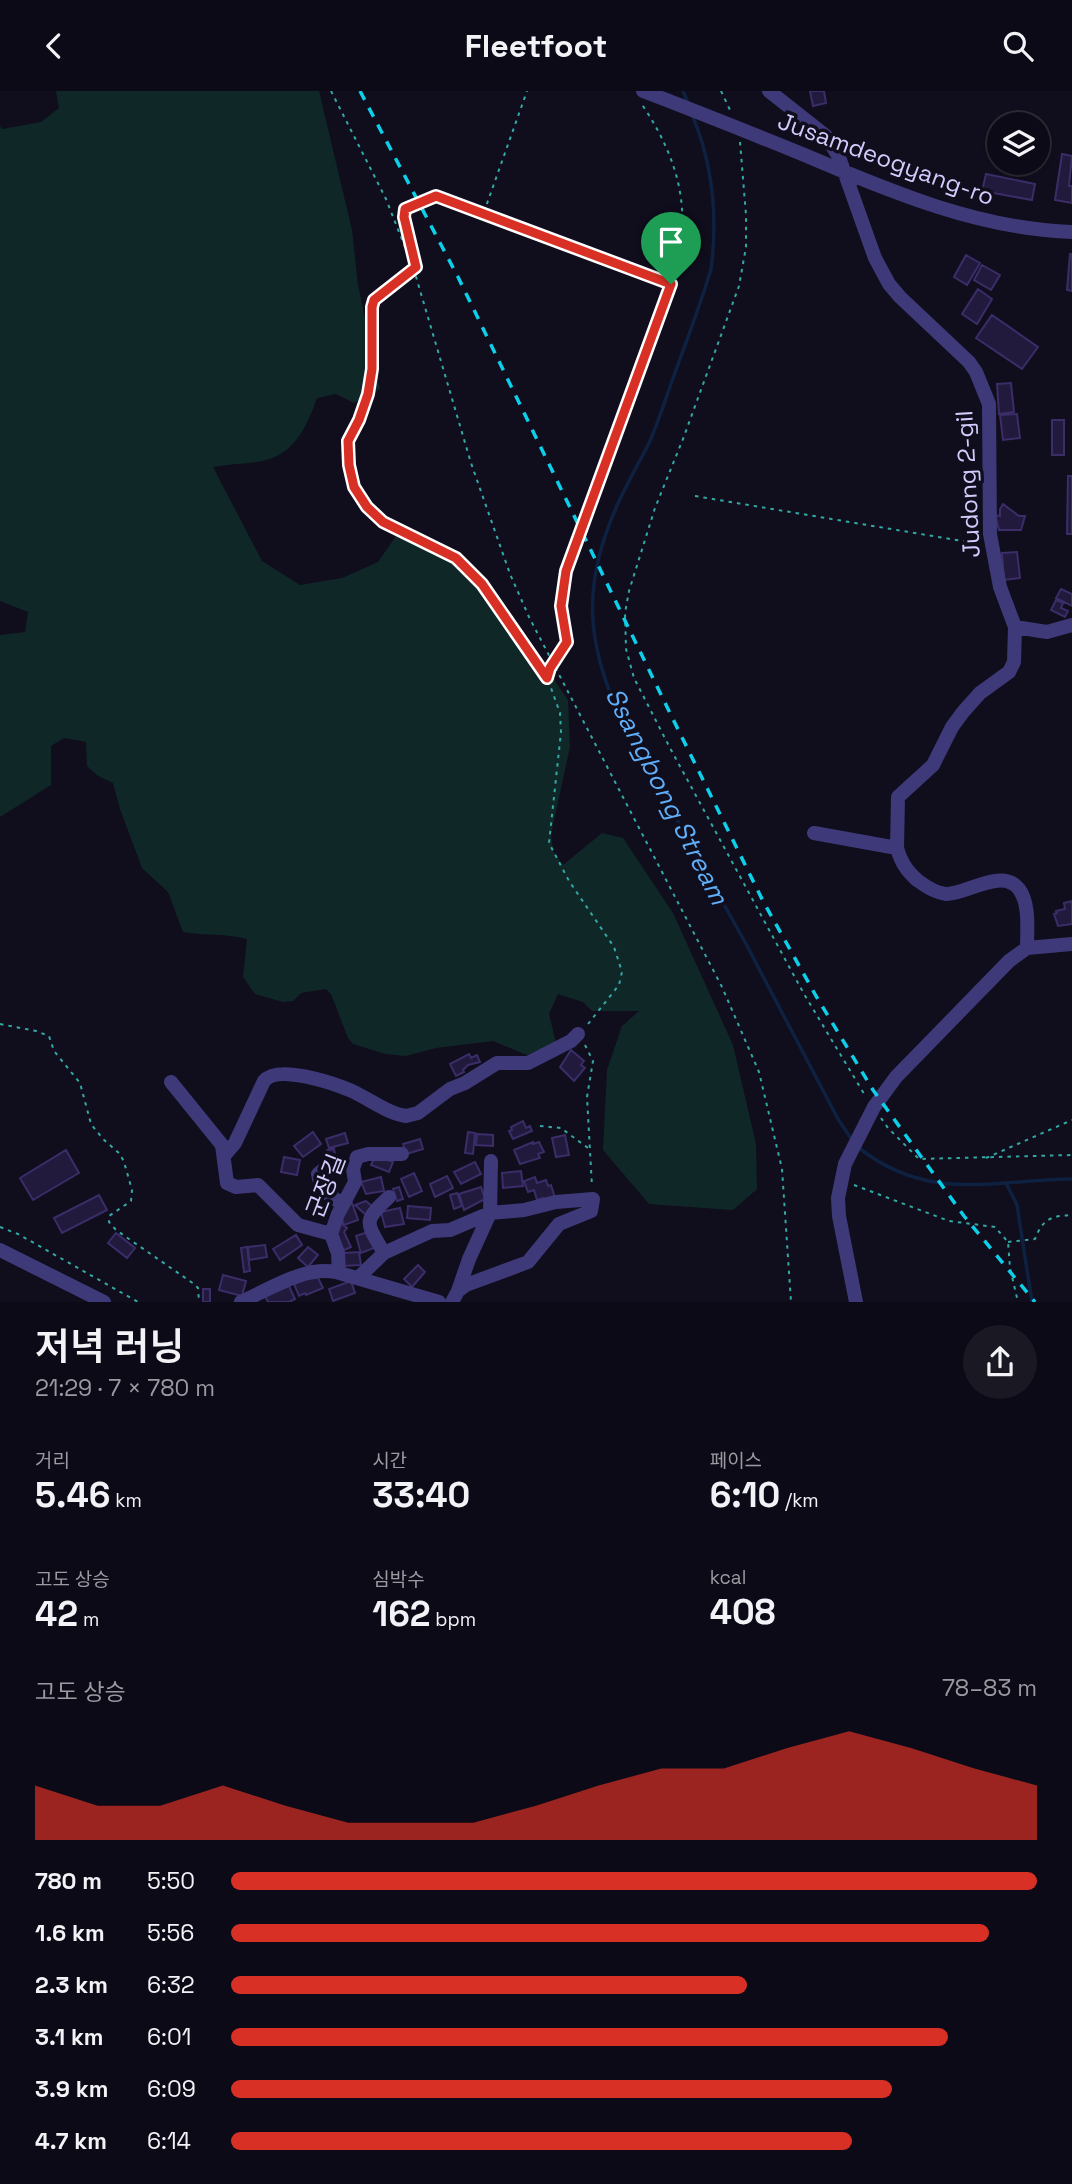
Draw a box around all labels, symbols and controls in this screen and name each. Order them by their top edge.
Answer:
text: Fleetfoot [465,26,607,66]
icon: back [35,27,73,65]
icon: search [999,27,1037,65]
street label: Jusamdeogyang-ro [774,105,999,212]
map controls [987,112,1050,175]
button: layers [987,112,1050,175]
pin [641,212,701,284]
icon: arrive [652,223,690,261]
street label: Judong 2-gil [948,410,987,558]
water label: Ssangbong Stream [598,682,737,911]
street label: 군장길 [299,1149,352,1222]
text: 저녁 러닝 [35,1323,185,1371]
button: share [963,1325,1037,1399]
text: 21:29 · 7 × 780 m [35,1373,215,1403]
text: 거리 [35,1448,70,1473]
text: 시간 [372,1448,407,1473]
text: 페이스 [710,1448,762,1473]
text: 5.46 [35,1473,110,1517]
text: 33:40 [372,1473,470,1517]
text: 6:10 [710,1473,780,1517]
text: km [110,1488,142,1513]
text: /km [780,1488,819,1513]
text: kcal [710,1565,746,1590]
text: 고도 상승 [35,1567,110,1592]
text: 심박수 [372,1567,425,1592]
text: 408 [710,1590,776,1634]
text: 42 [35,1592,78,1636]
text: 162 [372,1592,430,1636]
text: m [78,1607,99,1632]
text: bpm [430,1607,476,1632]
text: 78–83 m [942,1673,1037,1703]
text: 고도 상승 [35,1677,126,1707]
text: 780 m [35,1866,102,1896]
text: 5:50 [147,1866,195,1896]
text: 1.6 km [35,1918,105,1948]
text: 5:56 [147,1918,194,1948]
text: 2.3 km [35,1970,108,2000]
text: 6:32 [147,1970,195,2000]
text: 3.1 km [35,2022,104,2052]
text: 6:01 [147,2022,191,2052]
text: 3.9 km [35,2074,108,2104]
text: 6:09 [147,2074,196,2104]
text: 4.7 km [35,2126,107,2156]
text: 6:14 [147,2126,191,2156]

